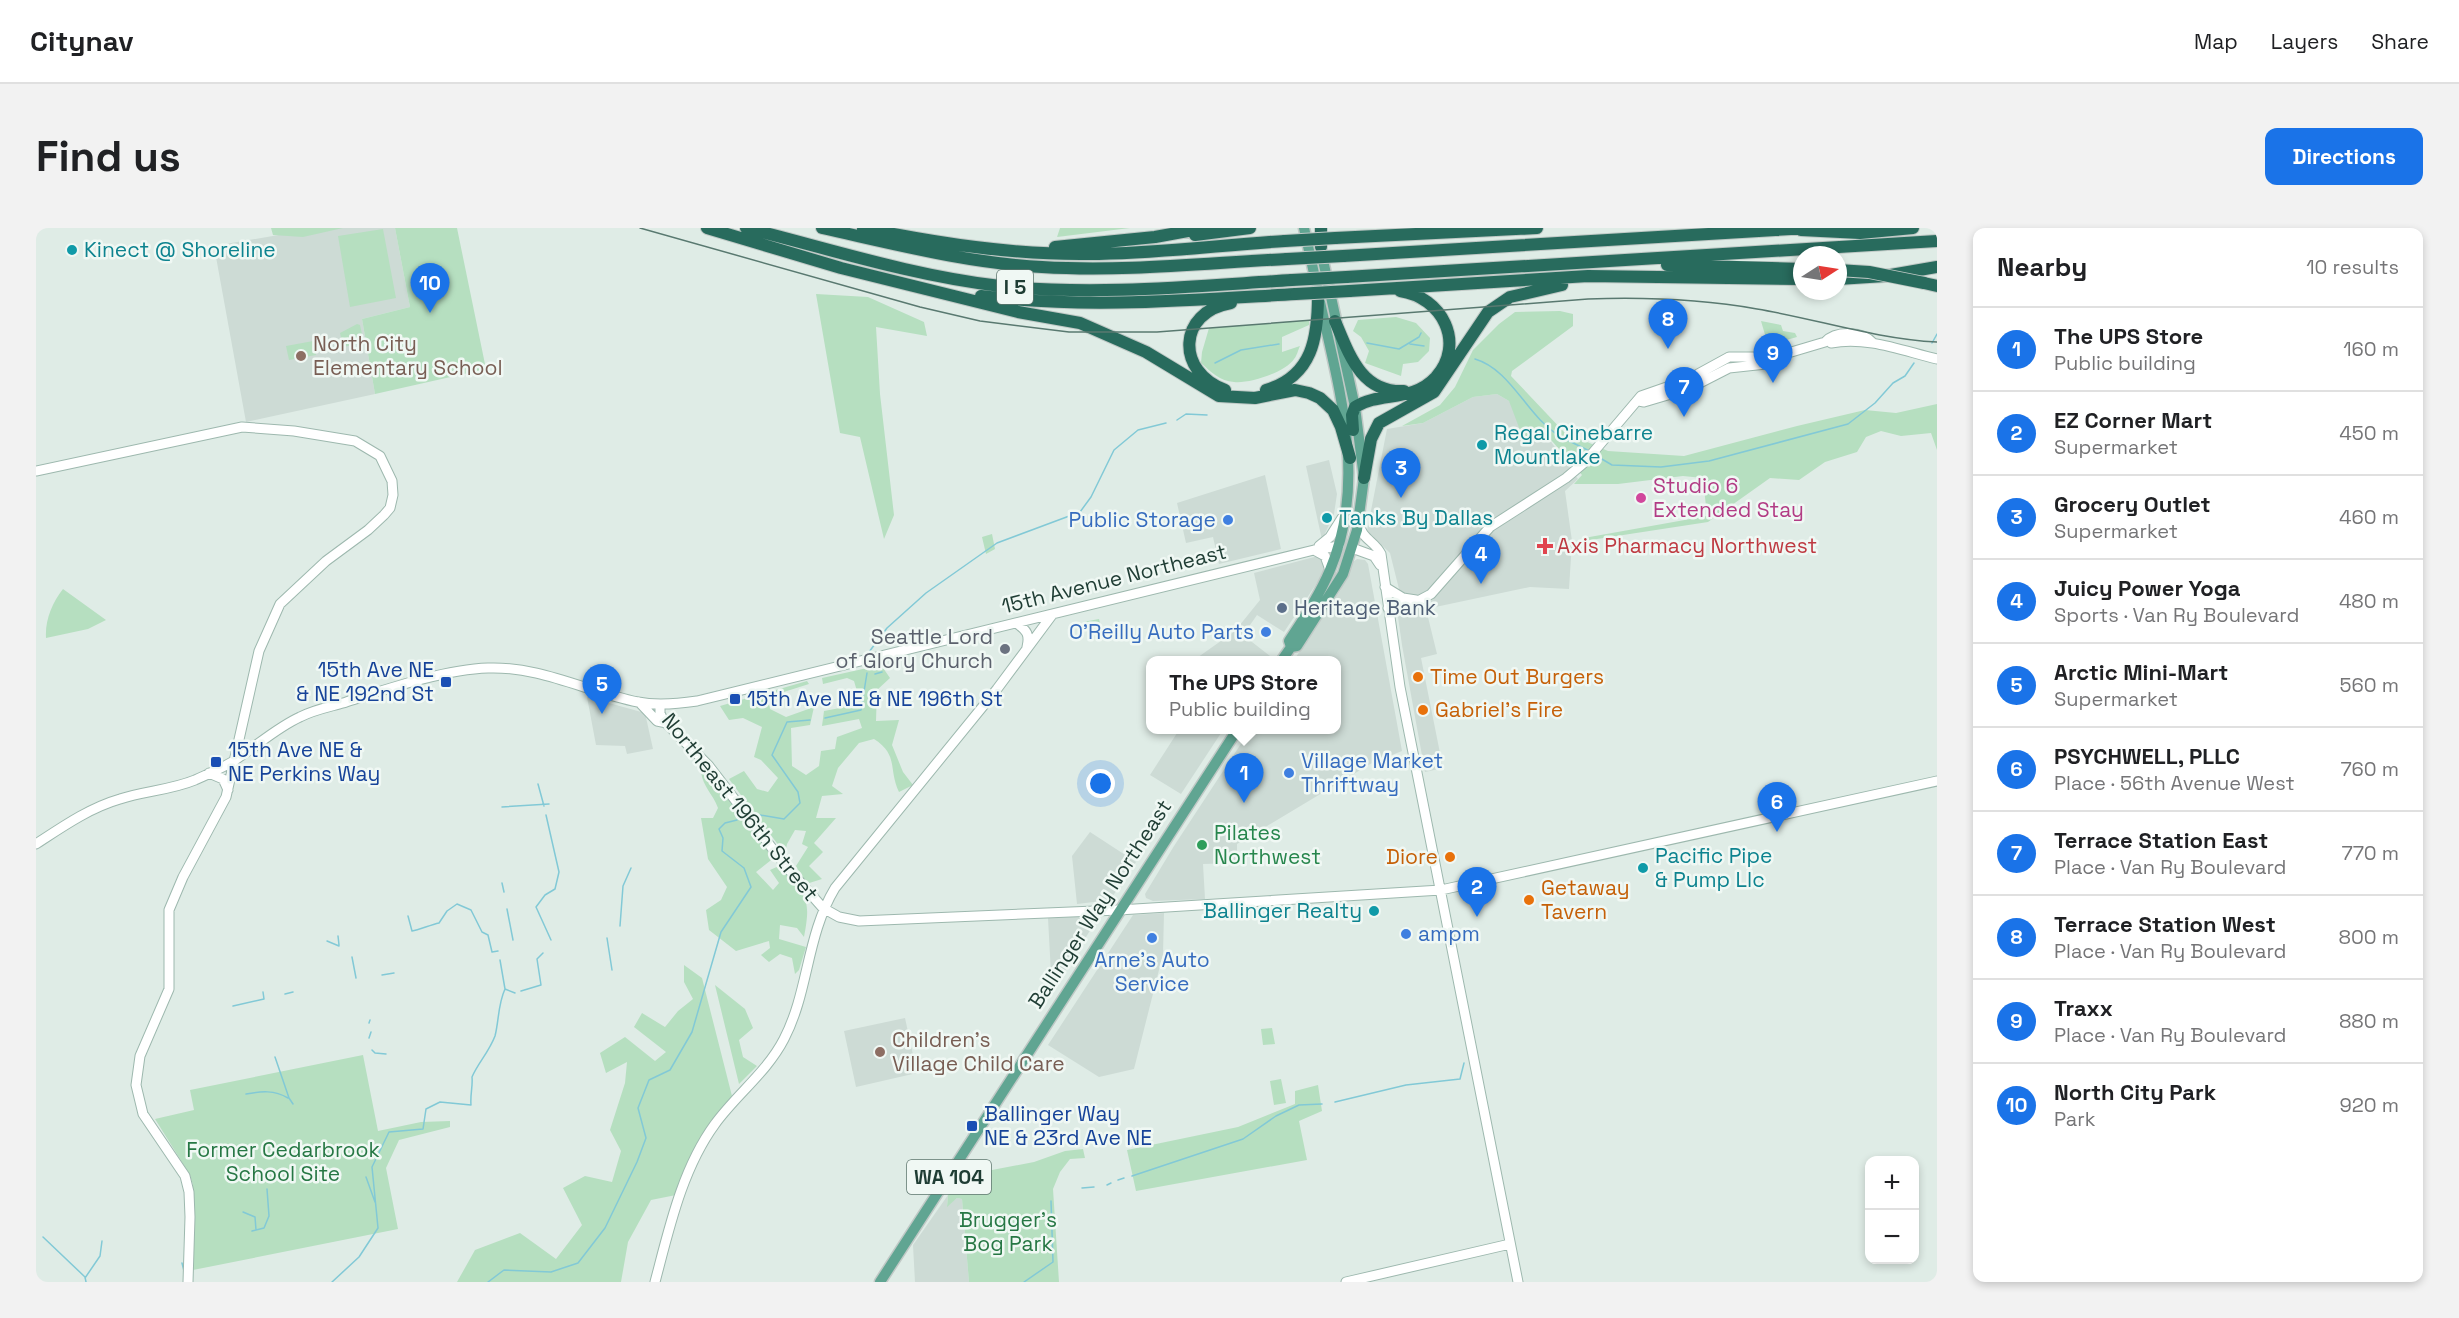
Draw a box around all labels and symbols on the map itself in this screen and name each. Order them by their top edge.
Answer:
place label: Kinect @ Shoreline [84,236,276,263]
marker: Kinect @ Shoreline [65,243,79,257]
north arrow [1793,246,1847,300]
pin: 10 [410,264,450,313]
road number: I 5 [997,270,1033,304]
pin: 8 [1648,300,1688,349]
place label: North City Elementary School [313,330,503,381]
pin: 9 [1754,334,1792,383]
marker: North City Elementary School [294,349,308,363]
pin: 7 [1664,368,1704,417]
place label: Regal Cinebarre Mountlake [1494,419,1653,470]
marker: Regal Cinebarre Mountlake [1475,438,1489,452]
pin: 3 [1382,448,1420,498]
place label: Studio 6 Extended Stay [1653,472,1804,523]
marker: Studio 6 Extended Stay [1634,491,1648,505]
place label: Tanks By Dallas [1339,504,1493,531]
place label: Public Storage [1068,506,1216,533]
marker: Tanks By Dallas [1320,511,1334,525]
marker: Public Storage [1221,513,1235,527]
place label: Axis Pharmacy Northwest [1557,532,1817,559]
pin: 4 [1462,534,1500,584]
street label: 15th Avenue Northeast [999,537,1229,620]
marker: Axis Pharmacy Northwest [1538,539,1552,553]
place label: Heritage Bank [1294,594,1436,621]
marker: Heritage Bank [1275,601,1289,615]
place label: O’Reilly Auto Parts [1069,618,1254,645]
place label: Seattle Lord of Glory Church [836,623,993,674]
marker: O’Reilly Auto Parts [1259,625,1273,639]
marker: Seattle Lord of Glory Church [998,642,1012,656]
place label: 15th Ave NE & NE 192nd St [296,656,434,707]
place label: Time Out Burgers [1430,663,1604,690]
pin: 5 [582,664,622,714]
marker: Time Out Burgers [1411,670,1425,684]
marker: 15th Ave NE & NE 192nd St [439,675,453,689]
place label: 15th Ave NE & NE 196th St [747,685,1003,712]
marker: 15th Ave NE & NE 196th St [728,692,742,706]
place label: Gabriel's Fire [1435,696,1563,723]
marker: Gabriel's Fire [1416,703,1430,717]
street label: Northeast 196th Street [656,707,825,906]
place label: 15th Ave NE & NE Perkins Way [228,736,380,787]
place label: Village Market Thriftway [1301,747,1443,798]
pin: 1 [1224,754,1264,803]
marker: 15th Ave NE & NE Perkins Way [209,755,223,769]
marker: Village Market Thriftway [1282,766,1296,780]
your location [1086,769,1115,798]
pin: 6 [1758,782,1796,832]
street label: Ballinger Way Northeast [1022,794,1177,1013]
place label: Pilates Northwest [1214,819,1321,870]
marker: Pilates Northwest [1195,838,1209,852]
place label: Pacific Pipe & Pump Llc [1655,842,1772,893]
place label: Diore [1386,843,1438,870]
marker: Diore [1443,850,1457,864]
marker: Pacific Pipe & Pump Llc [1636,861,1650,875]
pin: 2 [1458,868,1496,917]
place label: Getaway Tavern [1541,874,1630,925]
marker: Getaway Tavern [1522,893,1536,907]
place label: Ballinger Realty [1203,897,1362,924]
marker: Ballinger Realty [1367,904,1381,918]
place label: ampm [1418,920,1480,947]
marker: ampm [1399,927,1413,941]
marker: Arne’s Auto Service [1145,931,1159,945]
place label: Arne’s Auto Service [1094,946,1210,997]
place label: Children's Village Child Care [892,1026,1065,1077]
marker: Children's Village Child Care [873,1045,887,1059]
place label: Ballinger Way NE & 23rd Ave NE [984,1100,1152,1151]
marker: Ballinger Way NE & 23rd Ave NE [965,1119,979,1133]
park label: Former Cedarbrook School Site [186,1136,380,1187]
road number: WA 104 [907,1160,991,1194]
park label: Brugger's Bog Park [959,1206,1057,1257]

